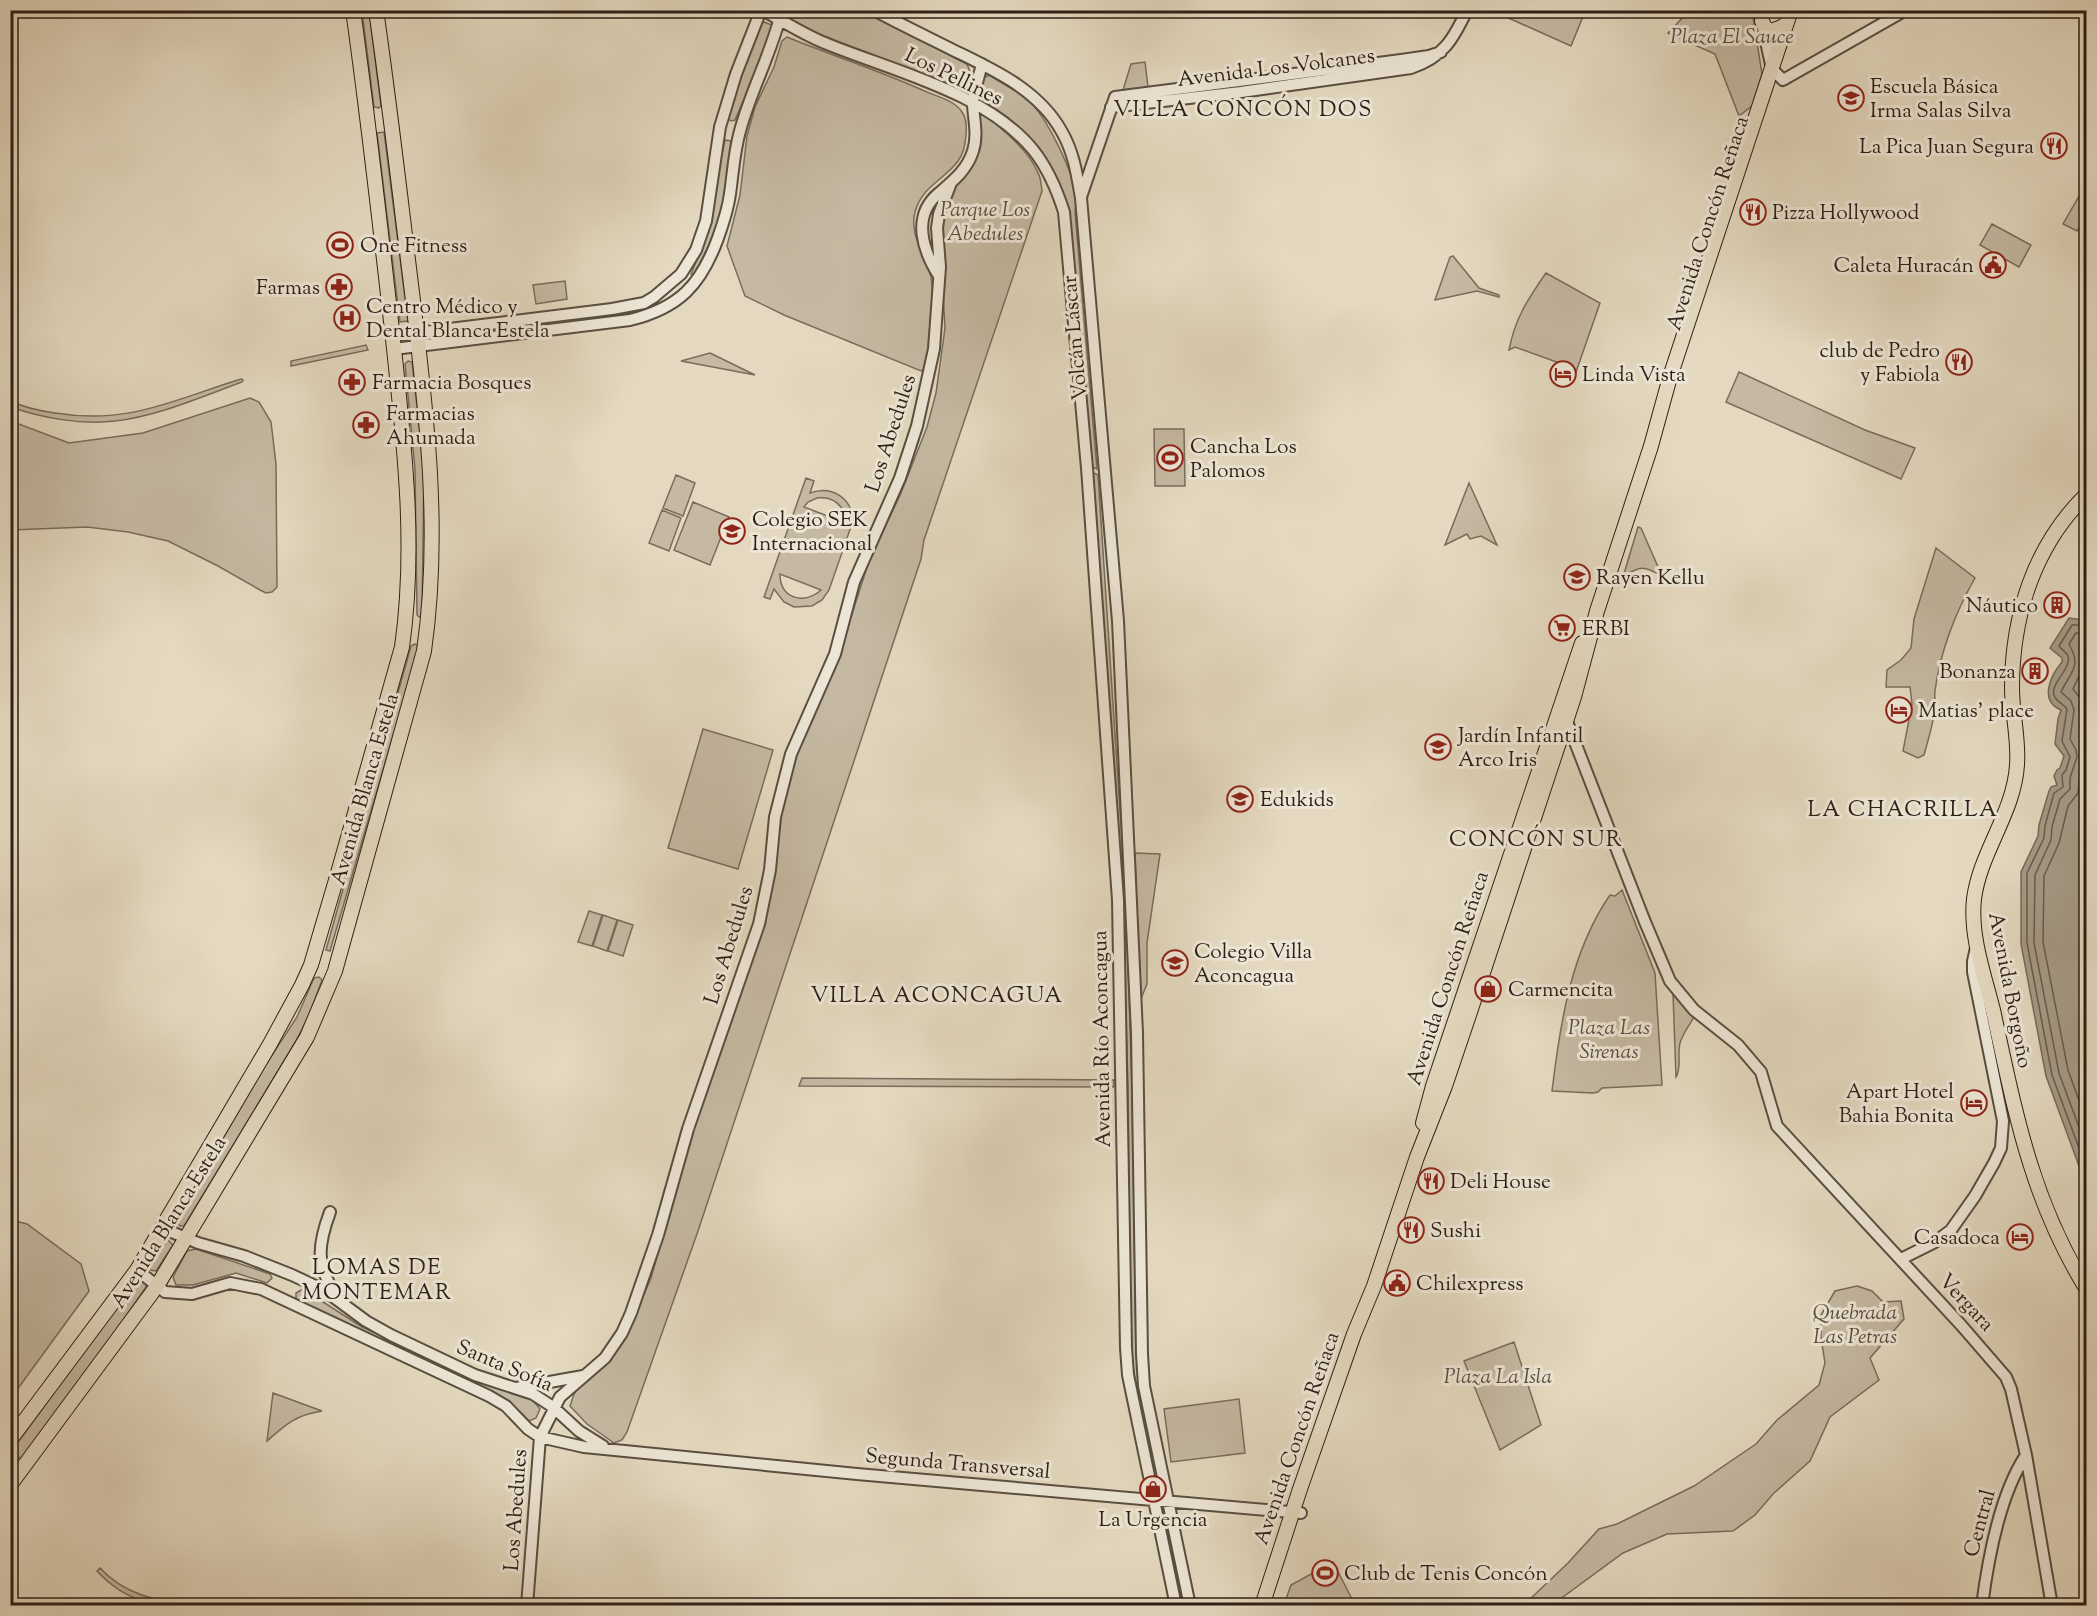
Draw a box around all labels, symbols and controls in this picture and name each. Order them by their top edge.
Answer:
park label: Plaza El Sauce [1670,23,1794,53]
street label: Los Pellines [899,41,1007,114]
street label: Avenida Los Volcanes [1176,42,1377,96]
place label: Escuela Básica Irma Salas Silva [1870,73,2012,127]
school or university icon: Escuela Básica Irma Salas Silva [1836,83,1866,113]
district label: VILLA CONCÓN DOS [1113,94,1373,127]
street label: Avenida Concón Reñaca [1660,112,1758,335]
restaurant icon: La Pica Juan Segura [2039,131,2069,161]
place label: La Pica Juan Segura [1859,133,2034,163]
park label: Parque Los Abedules [940,196,1030,250]
restaurant icon: Pizza Hollywood [1738,197,1768,227]
place label: Pizza Hollywood [1772,199,1920,229]
sports icon: One Fitness [325,230,355,260]
place label: One Fitness [360,232,467,262]
public building icon: Caleta Huracán [1978,250,2008,280]
place label: Caleta Huracán [1833,252,1974,282]
pharmacy icon: Farmas [324,272,354,302]
place label: Farmas [256,274,320,304]
street label: Volcán Láscar [1056,274,1096,402]
place label: Centro Médico y Dental Blanca Estela [366,293,550,347]
hospital icon: Centro Médico y Dental Blanca Estela [332,303,362,333]
place label: club de Pedro y Fabiola [1819,337,1940,391]
restaurant icon: club de Pedro y Fabiola [1944,347,1974,377]
hotel icon: Linda Vista [1548,359,1578,389]
place label: Linda Vista [1582,361,1686,391]
pharmacy icon: Farmacia Bosques [337,367,367,397]
place label: Farmacia Bosques [372,369,532,399]
street label: Los Abedules [859,371,925,496]
place label: Farmacias Ahumada [386,400,476,454]
pharmacy icon: Farmacias Ahumada [351,410,381,440]
place label: Cancha Los Palomos [1190,433,1297,487]
sports icon: Cancha Los Palomos [1155,443,1185,473]
place label: Colegio SEK Internacional [752,506,873,560]
school or university icon: Colegio SEK Internacional [717,516,747,546]
school or university icon: Rayen Kellu [1562,562,1592,592]
place label: Rayen Kellu [1596,564,1705,594]
building icon: Náutico [2042,590,2072,620]
place label: Náutico [1966,592,2038,622]
supermarket icon: ERBI [1547,613,1577,643]
place label: ERBI [1582,615,1630,645]
building icon: Bonanza [2020,656,2050,686]
place label: Bonanza [1939,658,2016,688]
street label: Avenida Blanca Estela [324,690,408,889]
hotel icon: Matias' place [1884,695,1914,725]
place label: Matias' place [1918,697,2034,727]
place label: Jardín Infantil Arco Iris [1457,722,1584,776]
school or university icon: Jardín Infantil Arco Iris [1423,732,1453,762]
school or university icon: Edukids [1225,784,1255,814]
place label: Edukids [1260,786,1334,816]
district label: LA CHACRILLA [1808,795,1998,827]
district label: CONCÓN SUR [1449,824,1623,857]
street label: Avenida Concón Reñaca [1400,867,1498,1090]
street label: Los Abedules [698,883,762,1009]
street label: Avenida Borgoño [1979,910,2039,1071]
street label: Avenida Río Aconcagua [1086,930,1120,1148]
place label: Colegio Villa Aconcagua [1194,938,1313,992]
school or university icon: Colegio Villa Aconcagua [1160,948,1190,978]
shop icon: Carmencita [1473,974,1503,1004]
place label: Carmencita [1508,976,1614,1006]
district label: VILLA ACONCAGUA [810,981,1064,1013]
park label: Plaza Las Sirenas [1568,1014,1650,1068]
place label: Apart Hotel Bahia Bonita [1839,1078,1954,1132]
hotel icon: Apart Hotel Bahia Bonita [1959,1088,1989,1118]
street label: Avenida Blanca Estela [104,1131,235,1315]
restaurant icon: Deli House [1416,1166,1446,1196]
place label: Deli House [1450,1168,1551,1198]
restaurant icon: Sushi [1396,1215,1426,1245]
place label: Sushi [1430,1217,1481,1247]
hotel icon: Casadoca [2005,1222,2035,1252]
place label: Casadoca [1914,1224,2000,1254]
district label: LOMAS DE MONTEMAR [302,1253,452,1310]
public building icon: Chilexpress [1382,1268,1412,1298]
street label: Vergara [1931,1268,2001,1339]
place label: Chilexpress [1416,1270,1524,1300]
park label: Quebrada Las Petras [1813,1299,1897,1353]
street label: Avenida Concón Reñaca [1247,1328,1349,1549]
street label: Santa Sofía [451,1333,558,1401]
park label: Plaza La Isla [1444,1363,1552,1393]
street label: Segunda Transversal [864,1442,1052,1488]
street label: Los Abedules [498,1448,536,1572]
shop icon: La Urgencia [1138,1474,1168,1504]
street label: Central [1958,1486,2004,1561]
place label: La Urgencia [1098,1506,1208,1536]
sports icon: Club de Tenis Concón [1310,1558,1340,1588]
place label: Club de Tenis Concón [1344,1560,1548,1590]

